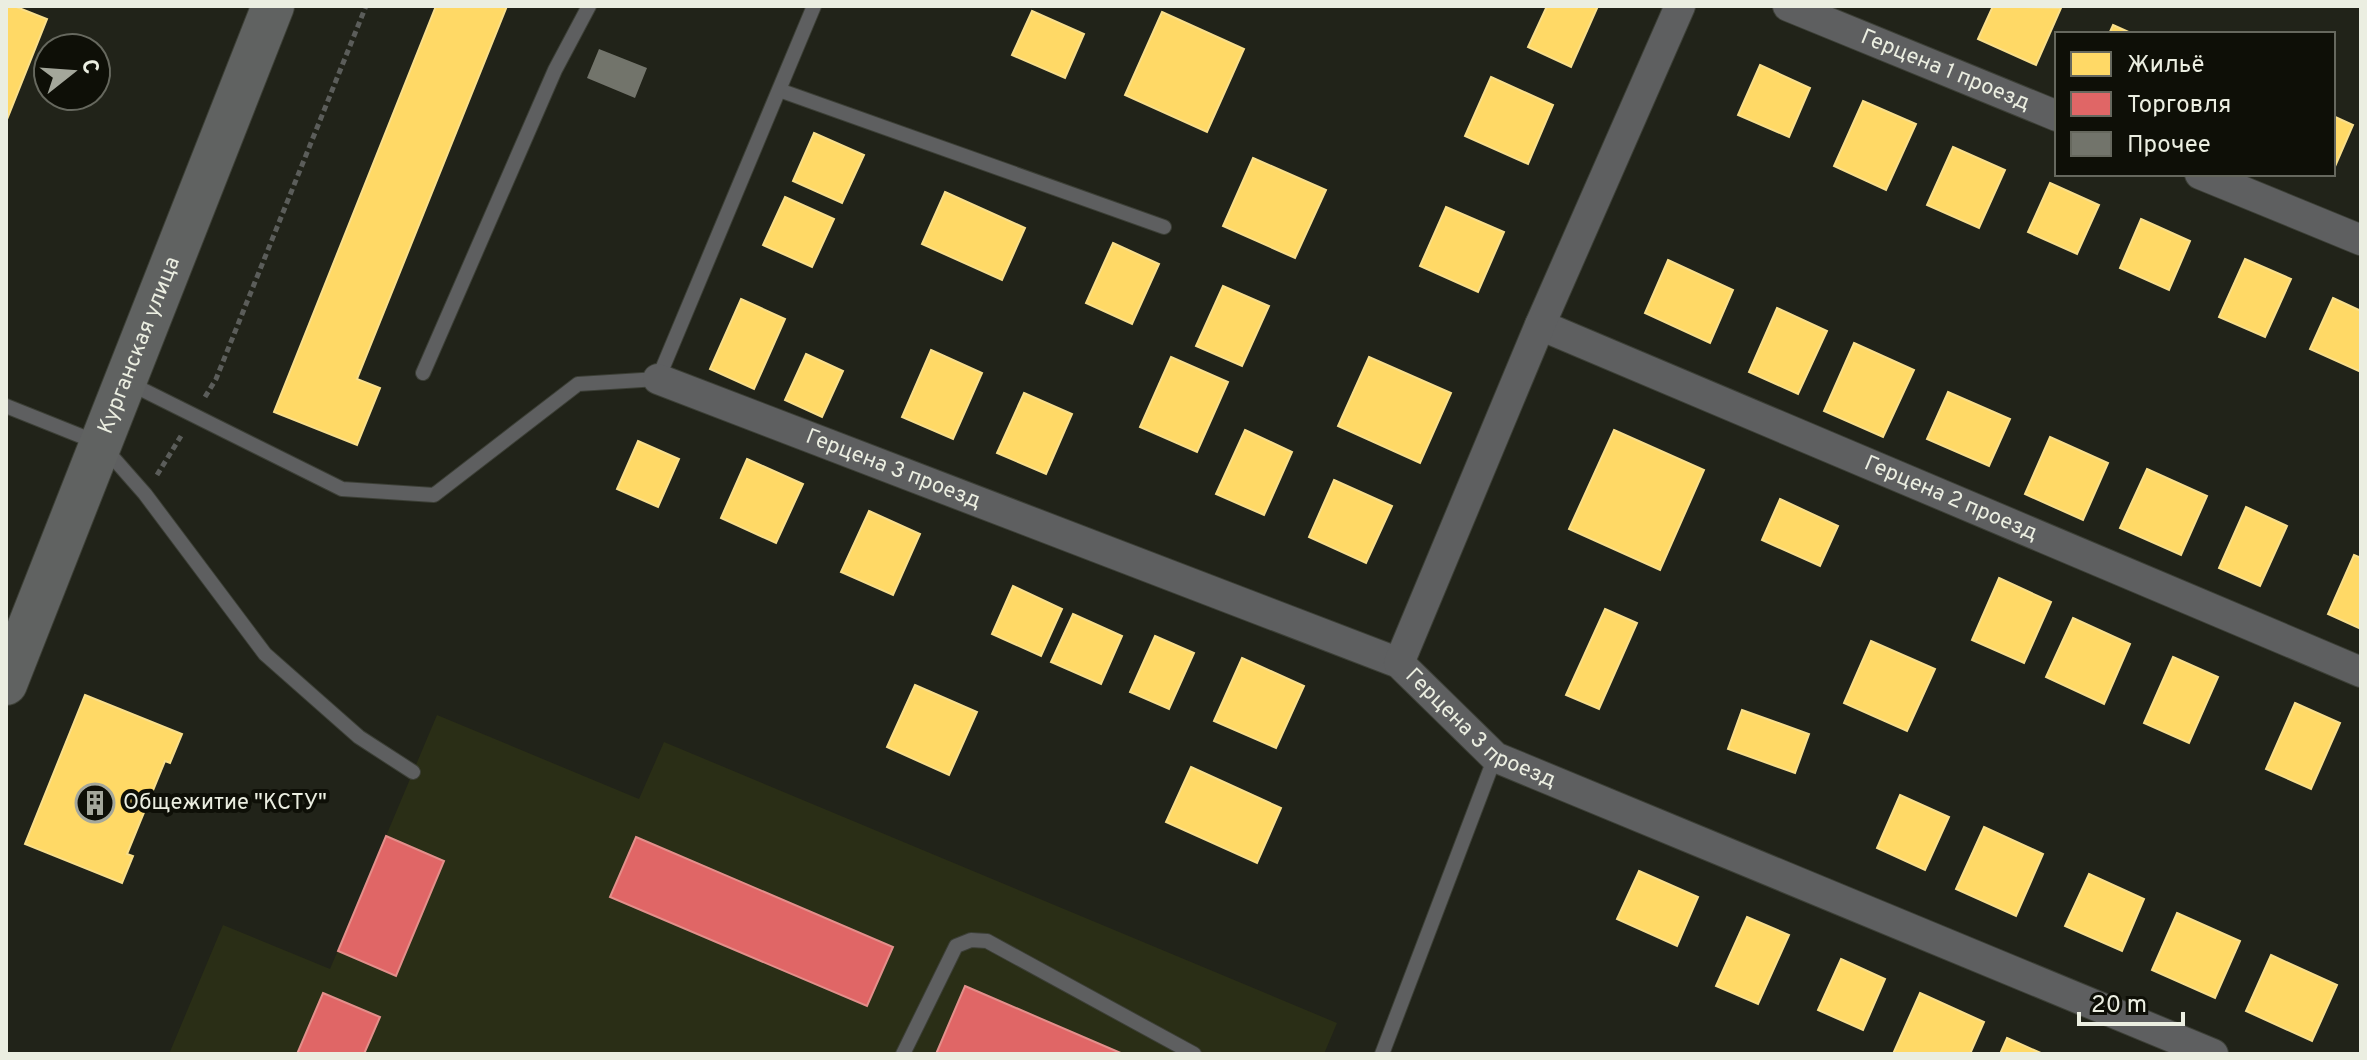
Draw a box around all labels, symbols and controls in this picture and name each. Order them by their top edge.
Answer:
street label: Герцена 1 проезд [1857,24,2034,117]
north arrow [32,32,112,112]
legend [2055,32,2335,176]
text: Жильё [2127,51,2204,81]
text: С [74,56,104,78]
text: Торговля [2127,91,2231,121]
text: Прочее [2127,131,2211,161]
street label: Курганская улица [92,253,186,438]
street label: Герцена 3 проезд [802,423,985,515]
street label: Герцена 2 проезд [1860,450,2042,547]
street label: Герцена 3 проезд [1399,663,1560,794]
building icon: Общежитие "КСТУ" [74,782,116,824]
place label: Общежитие "КСТУ" [123,790,327,817]
scale bar [2079,976,2183,1026]
text: 20 m [2091,991,2147,1021]

